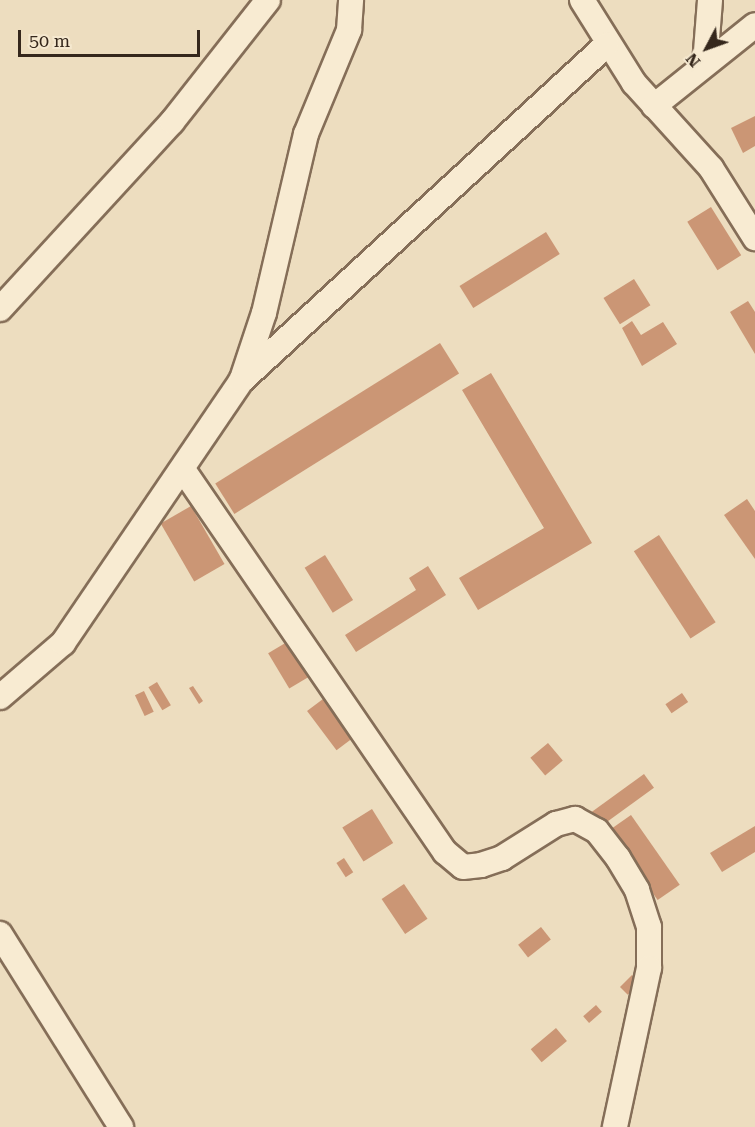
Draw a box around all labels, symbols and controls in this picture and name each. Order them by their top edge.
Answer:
scale bar [21,18,202,56]
north arrow [677,18,737,78]
text: 50 m [29,30,70,51]
text: N [682,49,704,71]

